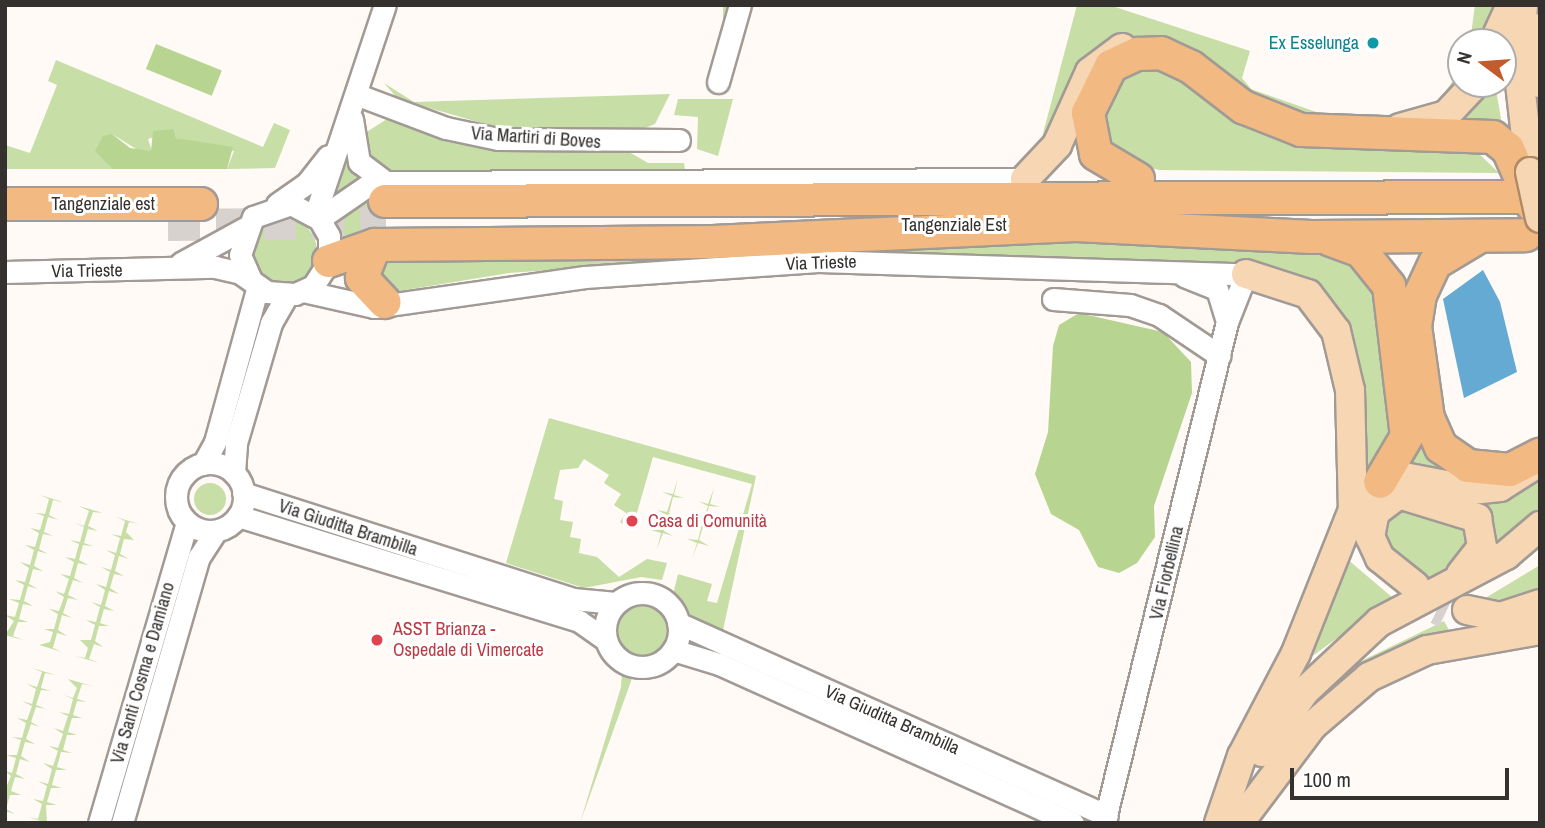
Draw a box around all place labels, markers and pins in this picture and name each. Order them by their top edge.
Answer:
place label: Ex Esselunga [1269,32,1359,54]
marker: Ex Esselunga [1365,35,1381,51]
place label: Casa di Comunità [648,510,767,532]
marker: Casa di Comunità [622,511,642,531]
place label: ASST Brianza - Ospedale di Vimercate [393,619,544,662]
marker: ASST Brianza - Ospedale di Vimercate [367,630,387,650]

